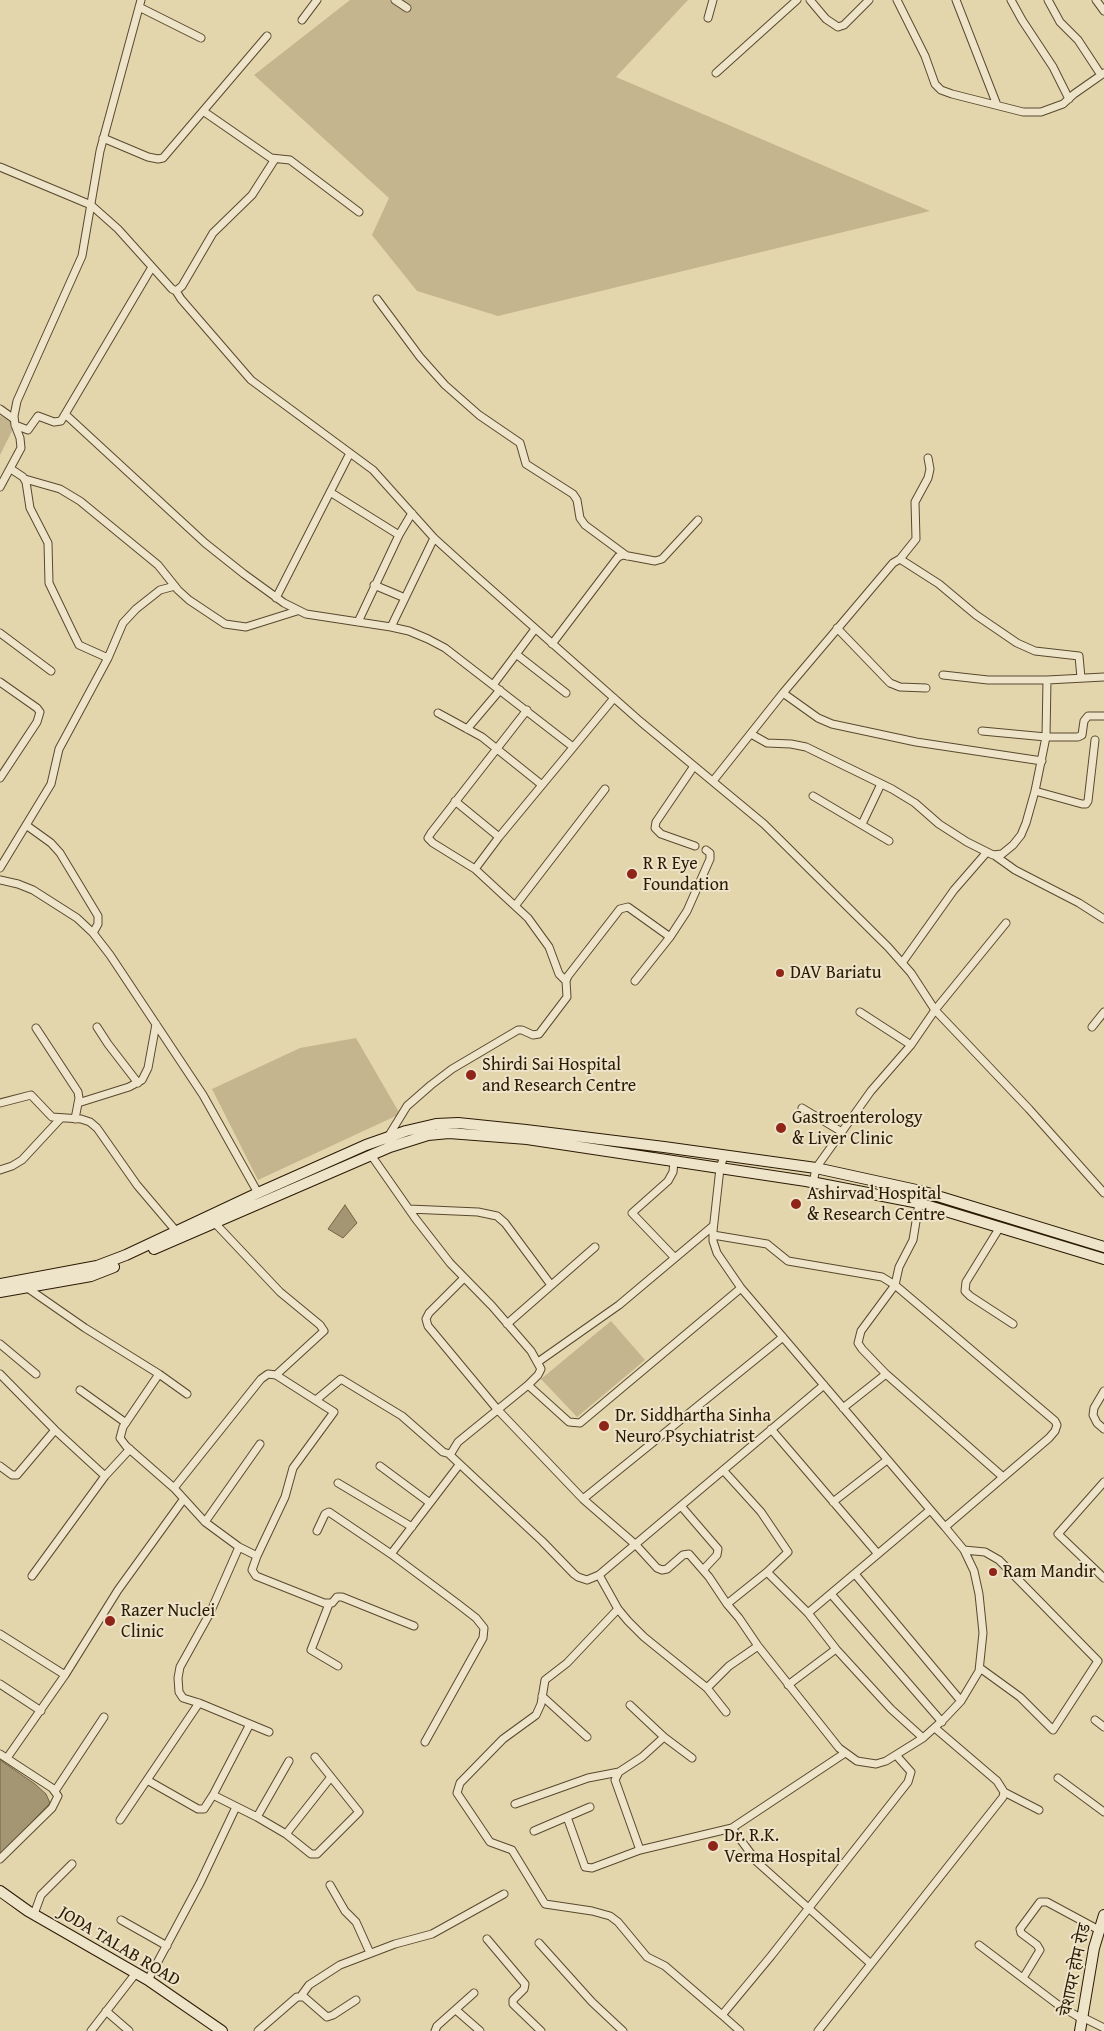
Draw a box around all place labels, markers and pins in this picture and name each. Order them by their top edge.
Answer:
place label: R R Eye Foundation [643,853,729,896]
marker: R R Eye Foundation [625,867,639,881]
place label: DAV Bariatu [790,962,881,984]
marker: DAV Bariatu [774,967,786,979]
place label: Shirdi Sai Hospital and Research Centre [482,1054,636,1096]
marker: Shirdi Sai Hospital and Research Centre [464,1068,478,1082]
place label: Gastroenterology & Liver Clinic [792,1107,923,1150]
marker: Gastroenterology & Liver Clinic [774,1121,788,1135]
place label: Ashirvad Hospital & Research Centre [807,1183,945,1226]
marker: Ashirvad Hospital & Research Centre [789,1197,803,1211]
place label: Dr. Siddhartha Sinha Neuro Psychiatrist [615,1405,771,1448]
marker: Dr. Siddhartha Sinha Neuro Psychiatrist [597,1419,611,1433]
place label: Ram Mandir [1003,1561,1096,1583]
marker: Ram Mandir [987,1566,999,1578]
place label: Razer Nuclei Clinic [121,1600,215,1642]
marker: Razer Nuclei Clinic [103,1614,117,1628]
place label: Dr. R.K. Verma Hospital [724,1825,841,1868]
marker: Dr. R.K. Verma Hospital [706,1839,720,1853]

